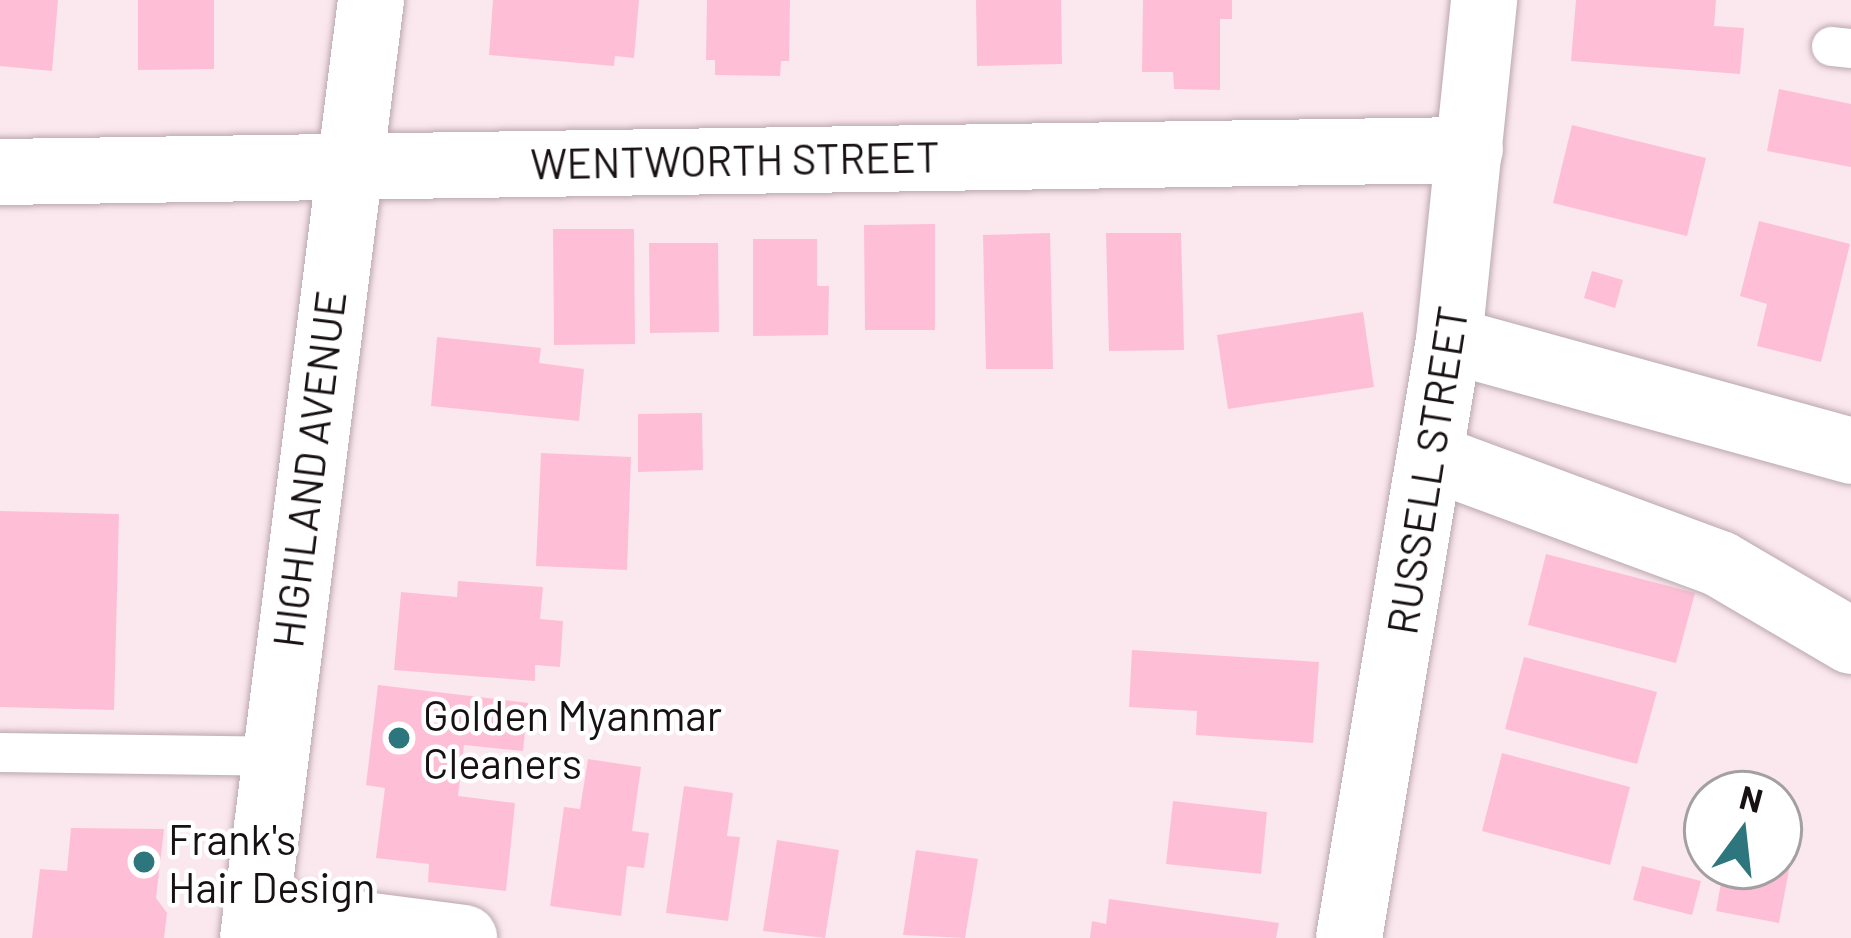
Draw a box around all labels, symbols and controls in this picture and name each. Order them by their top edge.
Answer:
street label: WENTWORTH STREET [530,130,940,188]
street label: HIGHLAND AVENUE [261,288,355,650]
street label: RUSSELL STREET [1375,302,1477,638]
place label: Golden Myanmar Cleaners [423,689,722,788]
marker: Golden Myanmar Cleaners [386,725,412,751]
north arrow [1683,770,1803,890]
text: N [1736,776,1767,820]
place label: Frank's Hair Design [168,813,375,912]
marker: Frank's Hair Design [131,849,157,875]

